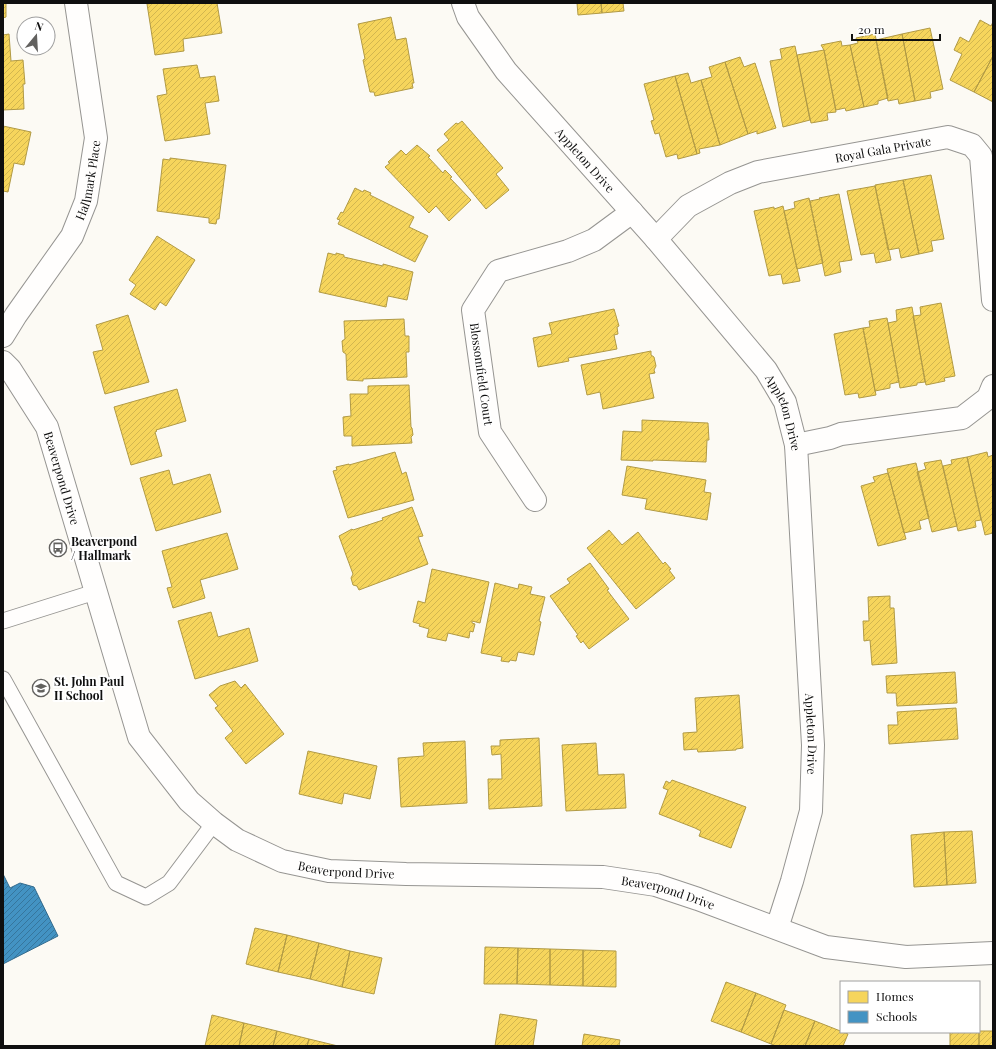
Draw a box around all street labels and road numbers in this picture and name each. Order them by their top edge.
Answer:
street label: Appleton Drive [552,123,618,196]
street label: Royal Gala Private [834,132,932,166]
street label: Hallmark Place [71,139,104,222]
street label: Blossomfield Court [467,322,497,427]
street label: Appleton Drive [762,370,804,451]
street label: Beaverpond Drive [41,429,84,527]
street label: Appleton Drive [802,692,821,775]
street label: Beaverpond Drive [297,857,395,882]
street label: Beaverpond Drive [620,872,717,913]

